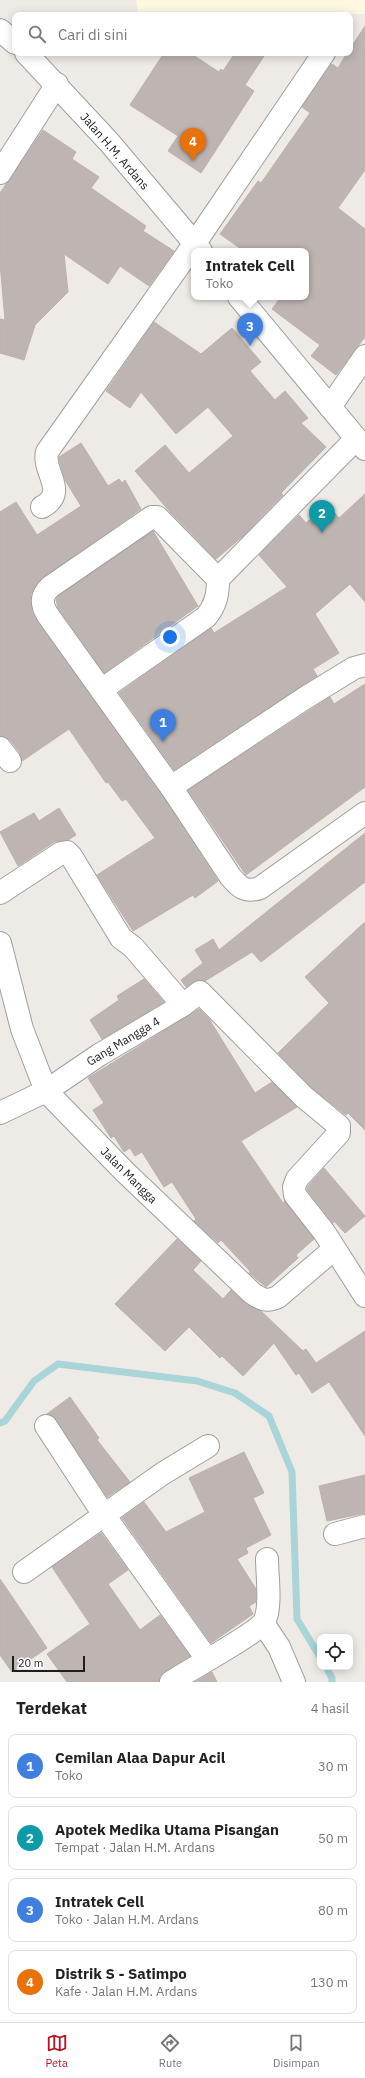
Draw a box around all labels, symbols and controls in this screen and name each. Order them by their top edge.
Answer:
search box [12,12,353,56]
icon: search [26,23,48,45]
text: Cari di sini [58,25,127,44]
street label: Jalan H.M. Ardans [77,109,153,193]
pin: 4 [180,128,206,161]
popup [191,248,309,300]
text: Intratek Cell [206,256,294,275]
text: Toko [206,275,233,292]
pin: 3 [237,313,263,346]
pin: 2 [309,500,335,533]
your location [160,627,180,647]
pin: 1 [150,709,176,742]
street label: Gang Mangga 4 [84,1013,162,1069]
street label: Jalan Mangga [98,1144,161,1207]
map controls [317,1634,353,1670]
button: locate [317,1634,353,1670]
scale bar [12,1654,85,1673]
text: 20 m [18,1656,43,1670]
text: Terdekat [16,1697,87,1719]
text: 4 hasil [311,1700,349,1717]
text: Cemilan Alaa Dapur Acil [55,1748,225,1767]
text: 1 [26,1758,34,1775]
text: 30 m [318,1758,348,1775]
text: Toko [55,1767,83,1784]
text: Apotek Medika Utama Pisangan [55,1820,279,1839]
text: 2 [26,1830,34,1847]
text: 50 m [318,1830,348,1847]
text: Tempat · Jalan H.M. Ardans [55,1839,215,1856]
text: Intratek Cell [55,1892,144,1911]
text: 3 [26,1902,34,1919]
text: 80 m [318,1902,348,1919]
text: Toko · Jalan H.M. Ardans [55,1911,199,1928]
text: Distrik S - Satimpo [55,1964,187,1983]
text: 4 [26,1974,34,1991]
text: 130 m [310,1974,348,1991]
text: Kafe · Jalan H.M. Ardans [55,1983,197,2000]
tab: Peta [46,2032,68,2070]
tab: Rute [159,2032,182,2070]
tab: Disimpan [273,2032,319,2070]

